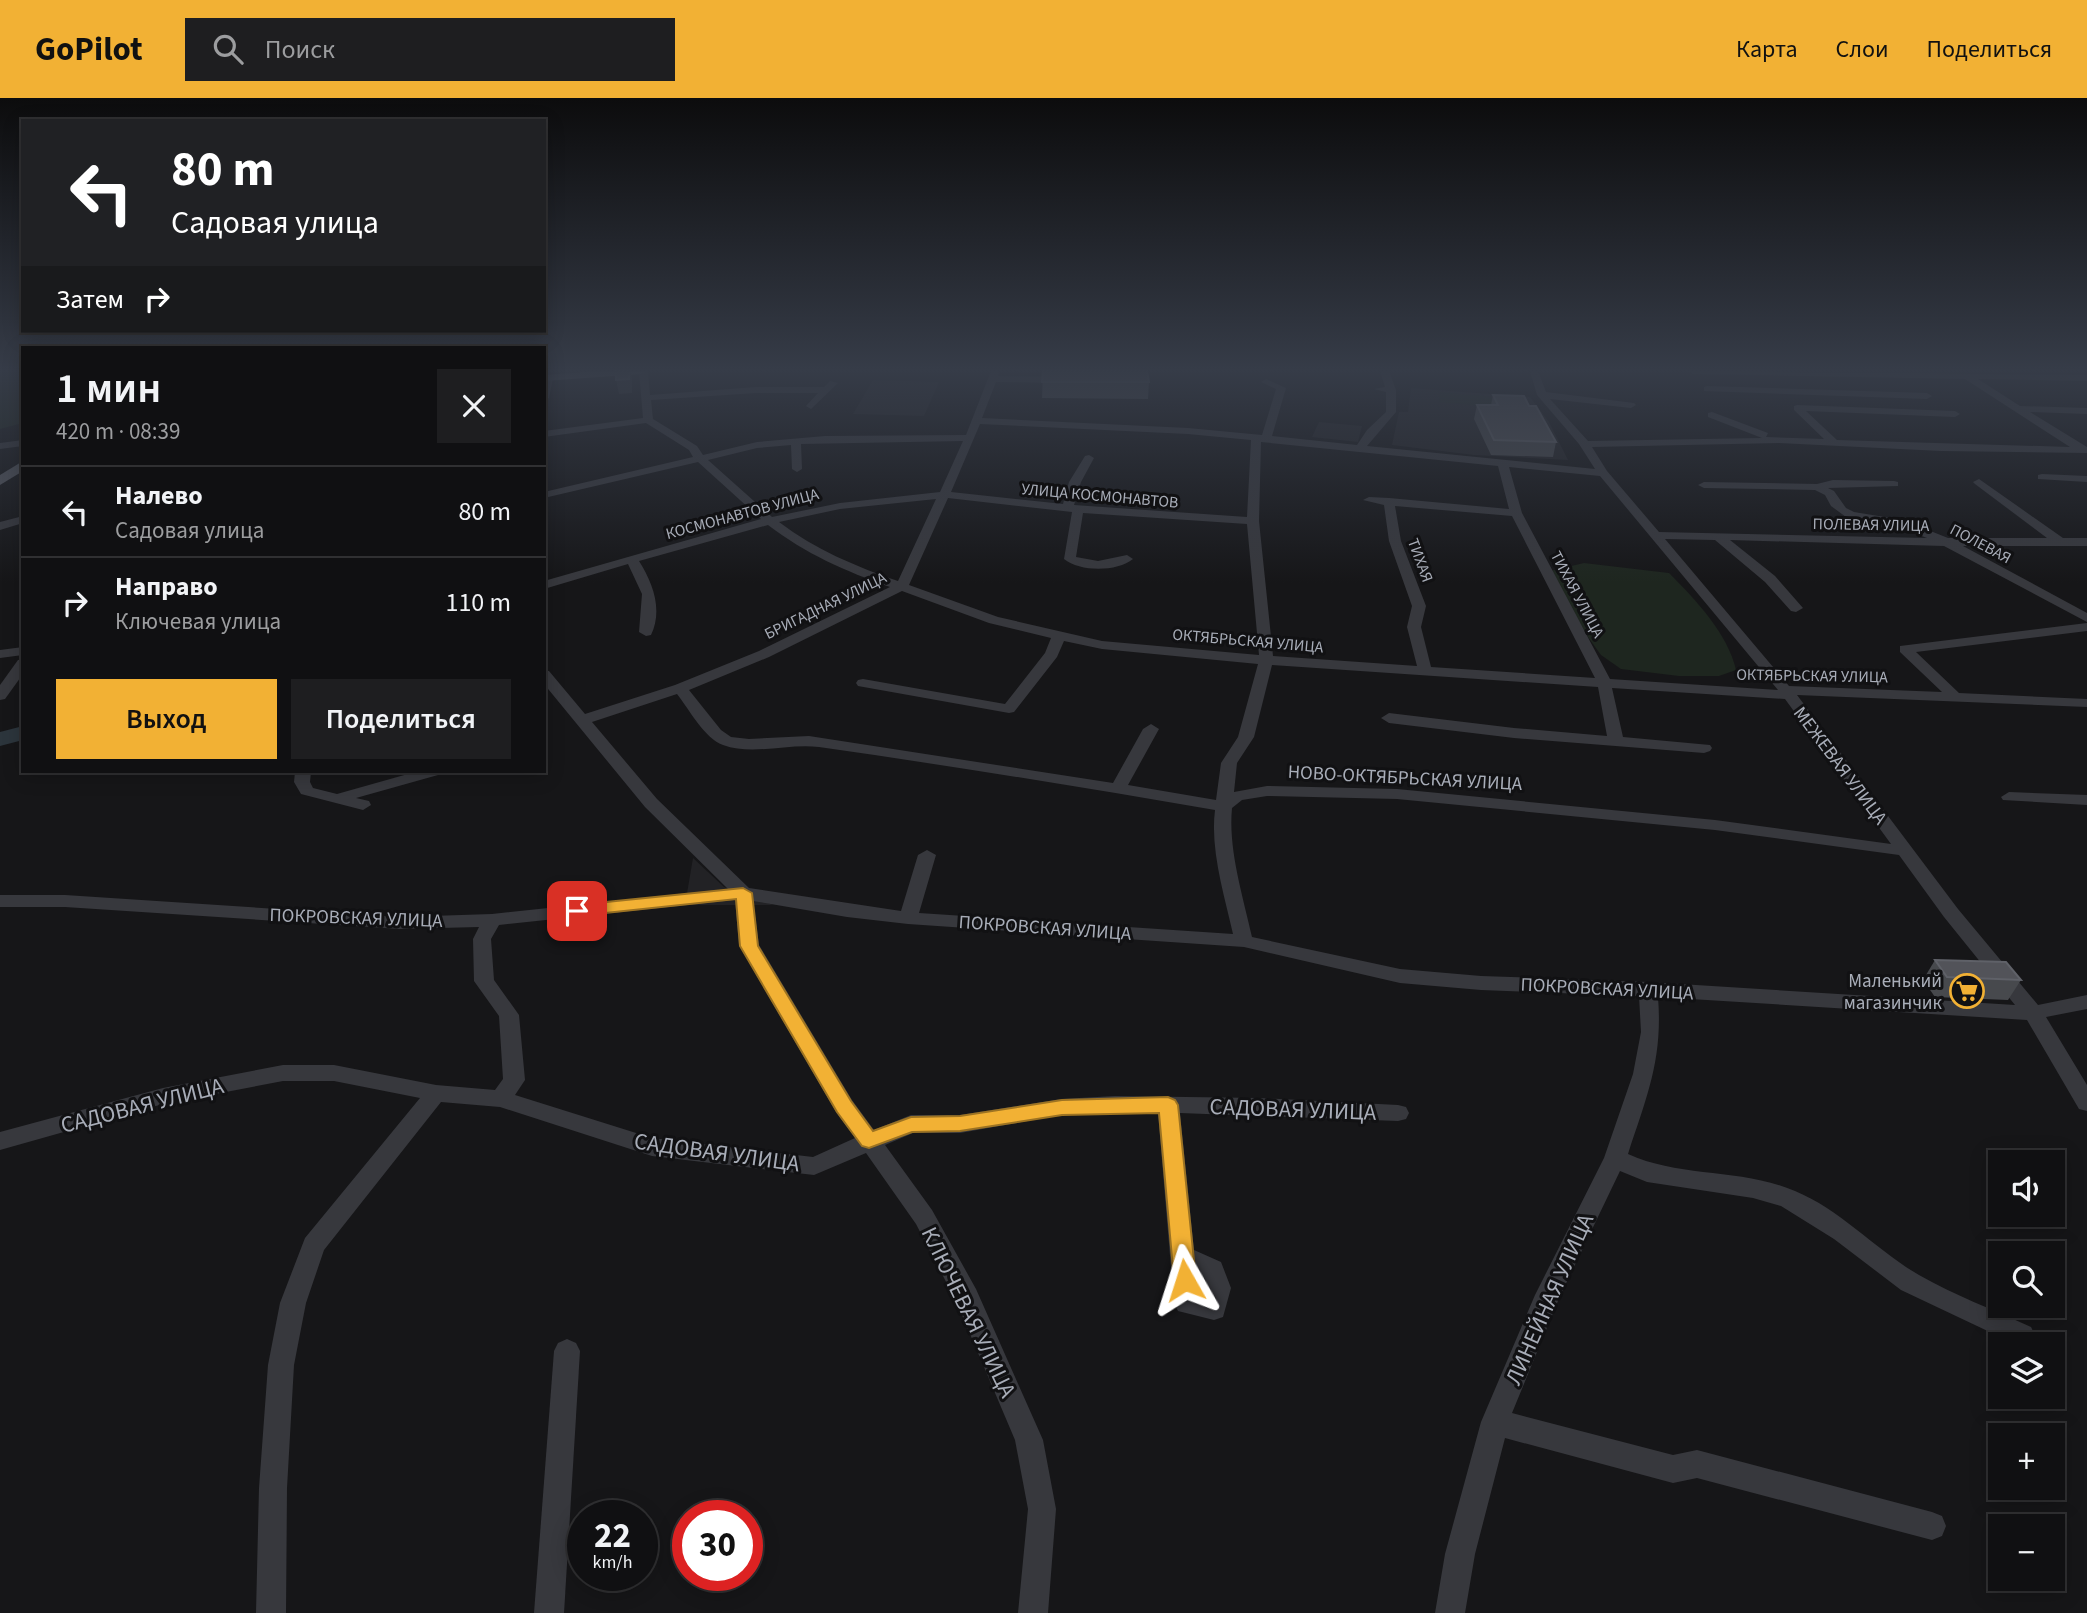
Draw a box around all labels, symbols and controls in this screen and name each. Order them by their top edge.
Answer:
search box [185,18,675,81]
text: GoPilot [35,26,143,73]
icon: search [209,30,247,68]
text: Поиск [265,31,335,68]
text: Карта [1736,32,1798,67]
text: Слои [1836,32,1889,67]
text: Поделиться [1927,32,2052,67]
text: 80 m [171,135,275,205]
icon: left [56,147,147,238]
text: Садовая улица [171,200,379,246]
icon: right [138,280,176,318]
text: Затем [56,281,124,318]
text: 1 мин [56,359,161,419]
button: close [437,369,511,443]
text: 420 m · 08:39 [56,415,180,448]
text: Налево [115,477,203,514]
street label: УЛИЦА КОСМОНАВТОВ [1020,478,1179,514]
street label: КОСМОНАВТОВ УЛИЦА [663,483,821,545]
icon: left [56,493,94,531]
text: 80 m [458,493,511,530]
street label: ПОЛЕВАЯ УЛИЦА [1812,513,1930,537]
text: Садовая улица [115,514,264,547]
street label: ПОЛЕВАЯ [1946,519,2015,569]
street label: ТИХАЯ [1402,535,1438,585]
street label: ТИХАЯ УЛИЦА [1545,547,1609,642]
street label: БРИГАДНАЯ УЛИЦА [761,567,890,645]
text: Направо [115,568,218,605]
icon: right [56,584,94,622]
text: 110 m [445,584,511,621]
text: Ключевая улица [115,605,281,638]
street label: ОКТЯБРЬСКАЯ УЛИЦА [1172,623,1325,659]
street label: ОКТЯБРЬСКАЯ УЛИЦА [1736,664,1888,688]
button: Выход [56,679,277,759]
button: Поделиться [291,679,511,759]
street label: МЕЖЕВАЯ УЛИЦА [1786,701,1894,831]
street label: НОВО-ОКТЯБРЬСКАЯ УЛИЦА [1287,759,1523,798]
pin [547,881,607,941]
icon: arrive [558,892,596,930]
street label: ПОКРОВСКАЯ УЛИЦА [269,902,444,935]
street label: ПОКРОВСКАЯ УЛИЦА [958,909,1133,948]
place label: Маленький магазинчик [1844,968,1943,1017]
street label: ПОКРОВСКАЯ УЛИЦА [1520,971,1695,1008]
supermarket icon: Маленький магазинчик [1948,972,1986,1010]
street label: САДОВАЯ УЛИЦА [57,1069,228,1142]
street label: САДОВАЯ УЛИЦА [1209,1090,1377,1129]
street label: САДОВАЯ УЛИЦА [632,1125,802,1181]
map controls [1988,1150,2065,1591]
button: sound [1988,1150,2065,1227]
street label: ЛИНЕЙНАЯ УЛИЦА [1497,1208,1602,1390]
street label: КЛЮЧЕВАЯ УЛИЦА [913,1221,1024,1404]
button: search [1988,1241,2065,1318]
position arrow [1148,1243,1222,1317]
button: layers [1988,1332,2065,1409]
button: + [1988,1423,2065,1500]
speed limit sign: 30 [672,1500,763,1591]
text: 22 [594,1511,631,1561]
button: − [1988,1514,2065,1591]
text: km/h [593,1550,632,1575]

